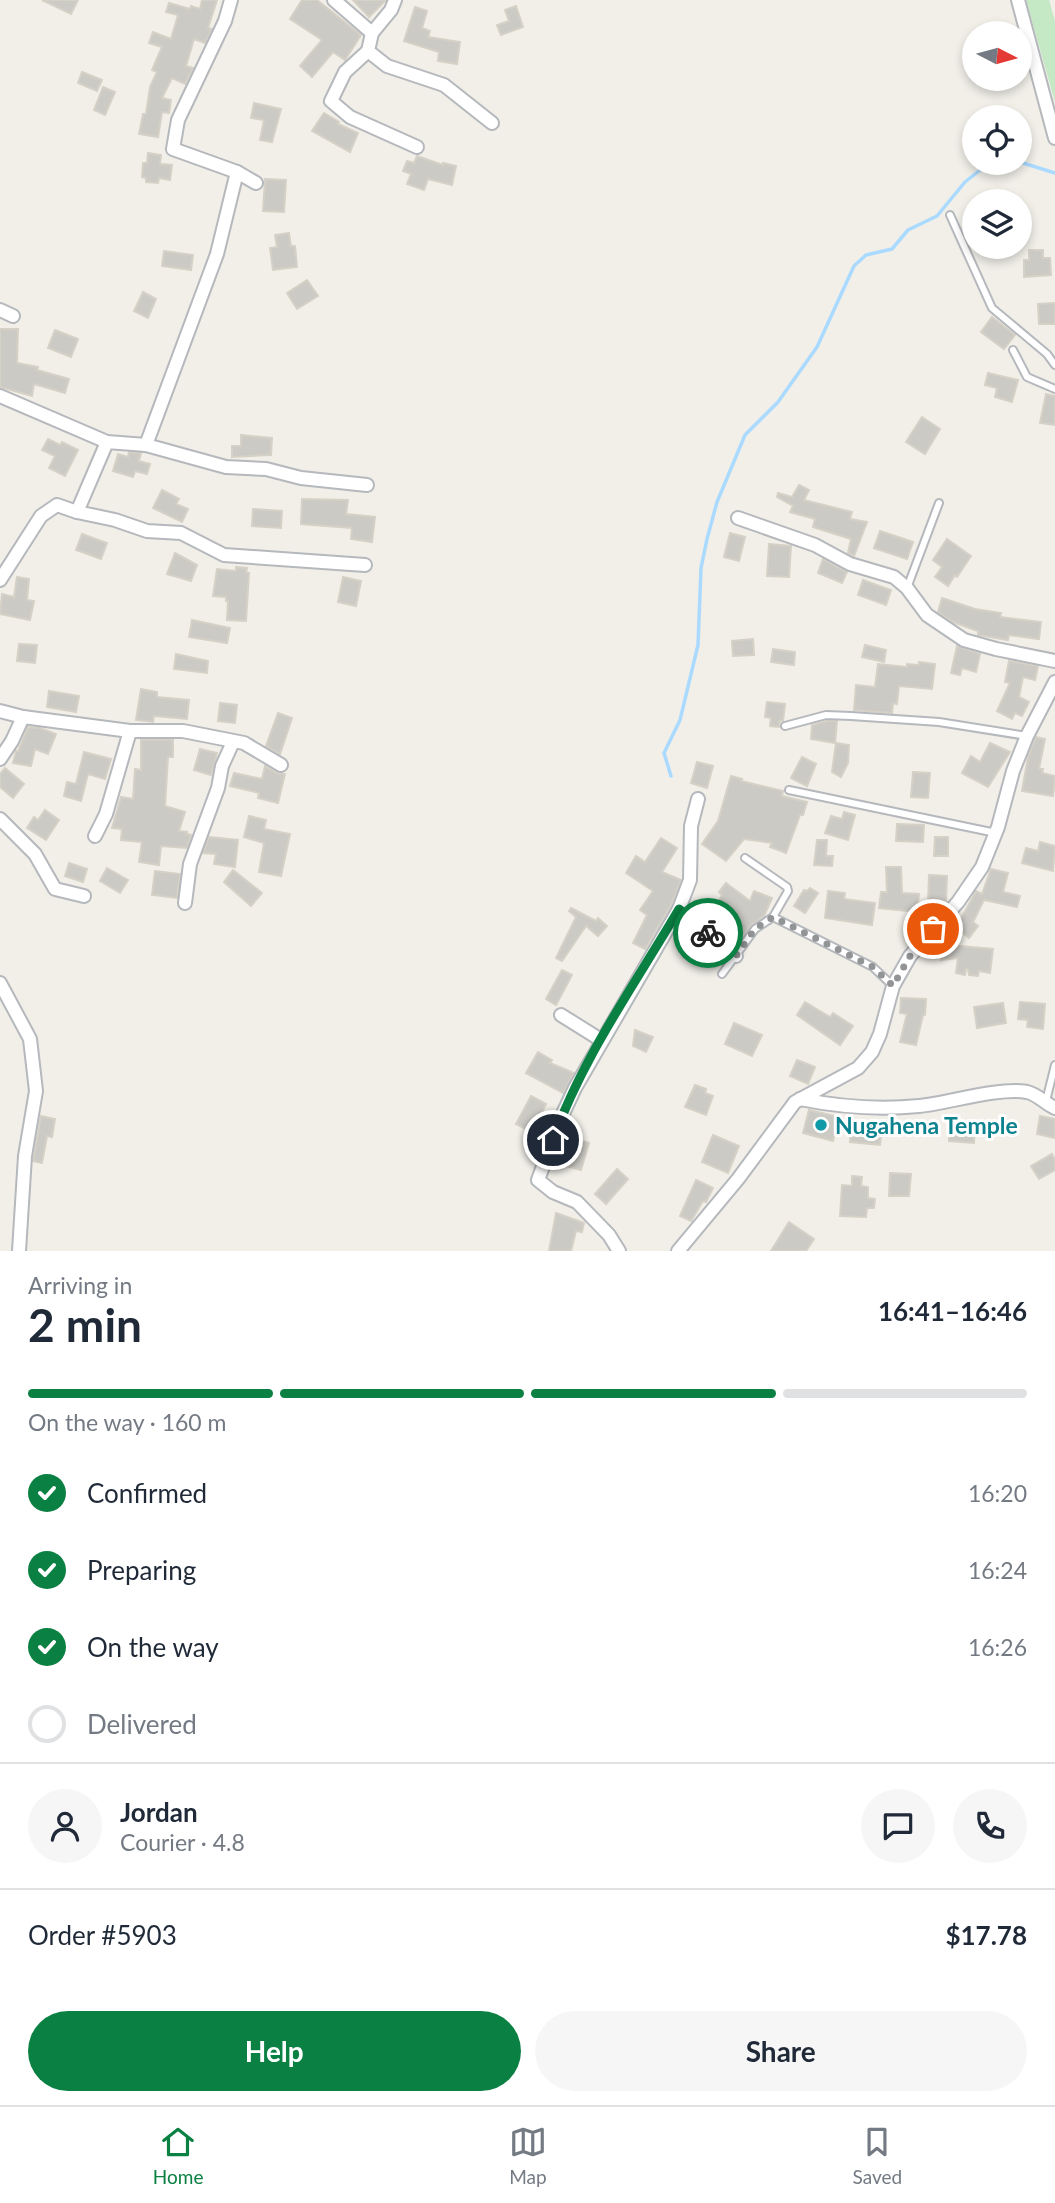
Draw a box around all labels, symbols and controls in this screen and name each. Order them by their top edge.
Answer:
north arrow [962,21,1032,91]
map controls [962,21,1032,259]
button: locate [962,105,1032,175]
button: layers [962,189,1032,259]
courier [673,898,743,968]
pin [903,899,963,959]
icon: bag [914,910,952,948]
icon: bike [689,914,727,952]
pin [523,1110,583,1170]
place label: Nugahena Temple [835,1111,1018,1139]
marker: Nugahena Temple [813,1117,829,1133]
icon: home [534,1121,572,1159]
text: Arriving in [28,1271,132,1299]
text: 16:41–16:46 [878,1295,1027,1327]
text: 2 min [28,1297,142,1352]
text: On the way · 160 m [28,1408,227,1436]
icon: check [28,1474,66,1512]
text: Confirmed [87,1477,207,1509]
text: 16:20 [968,1479,1027,1507]
icon: check [28,1551,66,1589]
text: Preparing [87,1554,196,1586]
text: 16:24 [968,1556,1027,1584]
icon: check [28,1628,66,1666]
text: On the way [87,1631,219,1663]
text: 16:26 [968,1633,1027,1661]
text: Delivered [87,1708,197,1740]
button: person [28,1789,102,1863]
button: chat [861,1789,935,1863]
button: phone [953,1789,1027,1863]
text: Jordan [120,1796,198,1828]
text: Courier · 4.8 [120,1828,245,1856]
text: Order #5903 [28,1919,177,1951]
text: $17.78 [945,1919,1027,1951]
button: Help [28,2011,521,2091]
button: Share [535,2011,1027,2091]
tab: Home [153,2123,203,2188]
tab: Map [509,2123,547,2188]
tab: Saved [853,2123,902,2188]

